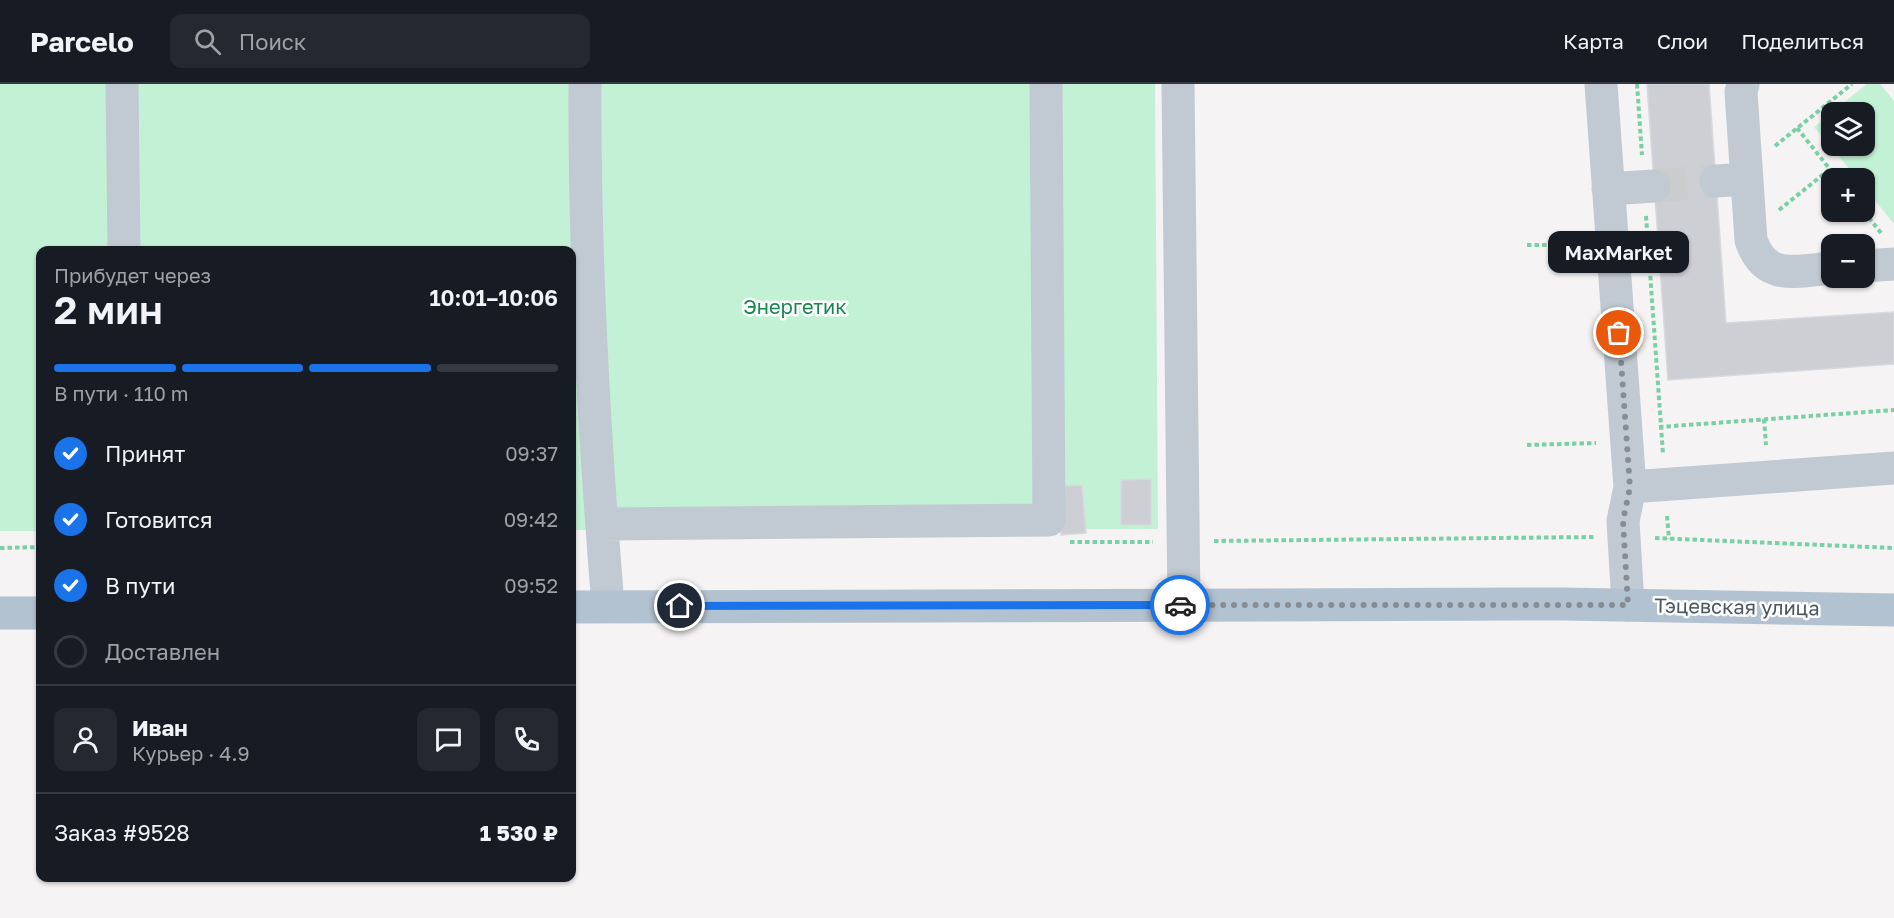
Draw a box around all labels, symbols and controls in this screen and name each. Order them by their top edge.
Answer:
search box [170,14,590,68]
text: Parcelo [30,25,134,58]
icon: search [191,25,224,58]
text: Поиск [239,28,307,55]
text: Карта [1563,28,1624,54]
text: Слои [1657,28,1708,54]
text: Поделиться [1741,28,1864,54]
map controls [1821,102,1875,288]
button: layers [1821,102,1875,156]
button: + [1821,168,1875,222]
callout: MaxMarket [1548,231,1690,273]
button: − [1821,234,1875,288]
text: MaxMarket [1564,240,1673,264]
text: Прибудет через [54,263,211,287]
text: 10:01–10:06 [429,284,558,311]
text: 2 мин [54,286,163,333]
park label: Энергетик [743,294,847,318]
pin [1593,307,1644,358]
icon: bag [1602,316,1635,349]
text: В пути · 110 m [54,381,189,405]
icon: check [54,437,87,470]
text: Принят [105,440,185,467]
text: 09:37 [505,441,558,465]
icon: check [54,503,87,536]
text: Готовится [105,506,213,533]
text: 09:42 [504,507,558,531]
icon: check [54,569,87,602]
text: В пути [105,572,175,599]
text: 09:52 [504,573,558,597]
courier [1150,575,1210,635]
pin [654,580,705,631]
icon: home [663,589,696,622]
icon: car [1164,589,1197,622]
street label: Тэцевская улица [1654,593,1820,619]
text: Доставлен [105,638,220,665]
button: person [54,708,117,771]
button: chat [417,708,480,771]
button: phone [495,708,558,771]
text: Иван [132,714,188,741]
text: Курьер · 4.9 [132,741,250,765]
text: Заказ #9528 [54,819,190,846]
text: 1 530 ₽ [480,819,558,846]

